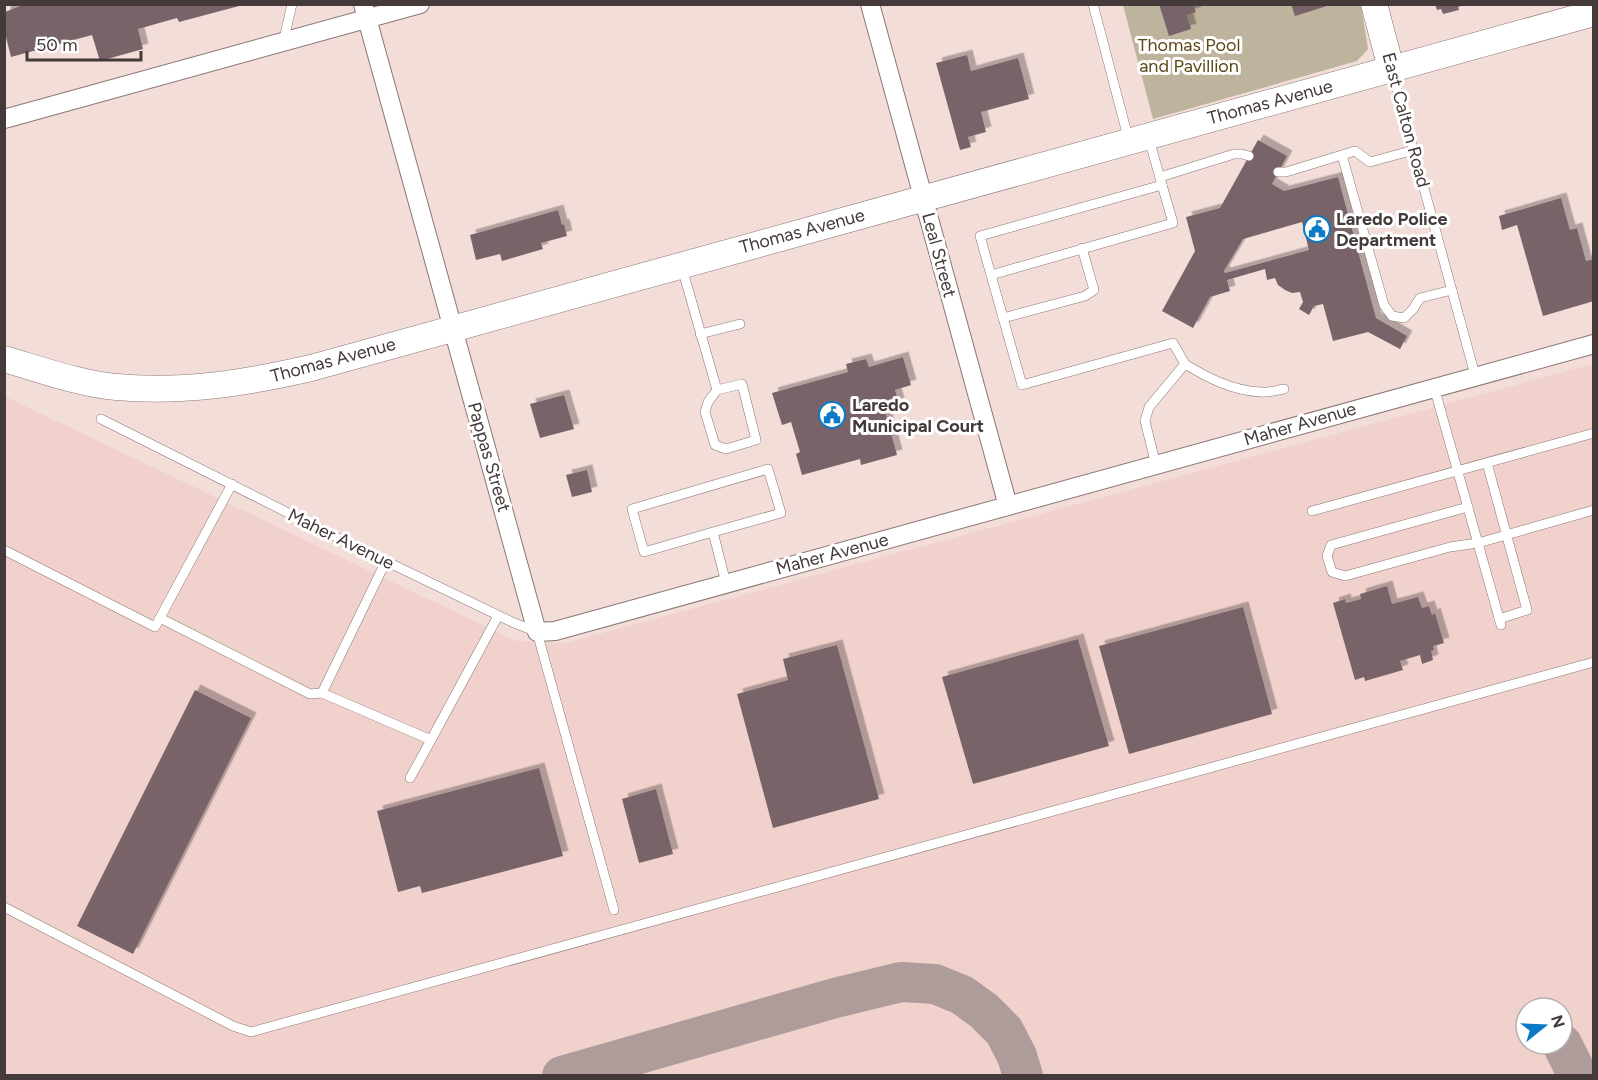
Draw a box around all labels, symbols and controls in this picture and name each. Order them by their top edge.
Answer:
scale bar [27,24,141,62]
text: 50 m [36,34,78,56]
park label: Thomas Pool and Pavillion [1138,34,1240,77]
street label: East Calton Road [1377,50,1435,190]
street label: Thomas Avenue [1205,75,1335,129]
street label: Thomas Avenue [737,204,867,258]
place label: Laredo Police Department [1336,208,1448,251]
street label: Leal Street [917,210,961,300]
public building icon: Laredo Police Department [1302,214,1332,244]
street label: Thomas Avenue [268,333,398,387]
place label: Laredo Municipal Court [852,394,984,437]
street label: Maher Avenue [1241,397,1359,451]
street label: Pappas Street [463,400,515,515]
public building icon: Laredo Municipal Court [817,400,847,430]
street label: Maher Avenue [284,504,398,574]
street label: Maher Avenue [773,528,891,580]
north arrow [1514,996,1574,1056]
text: N [1547,1013,1569,1030]

